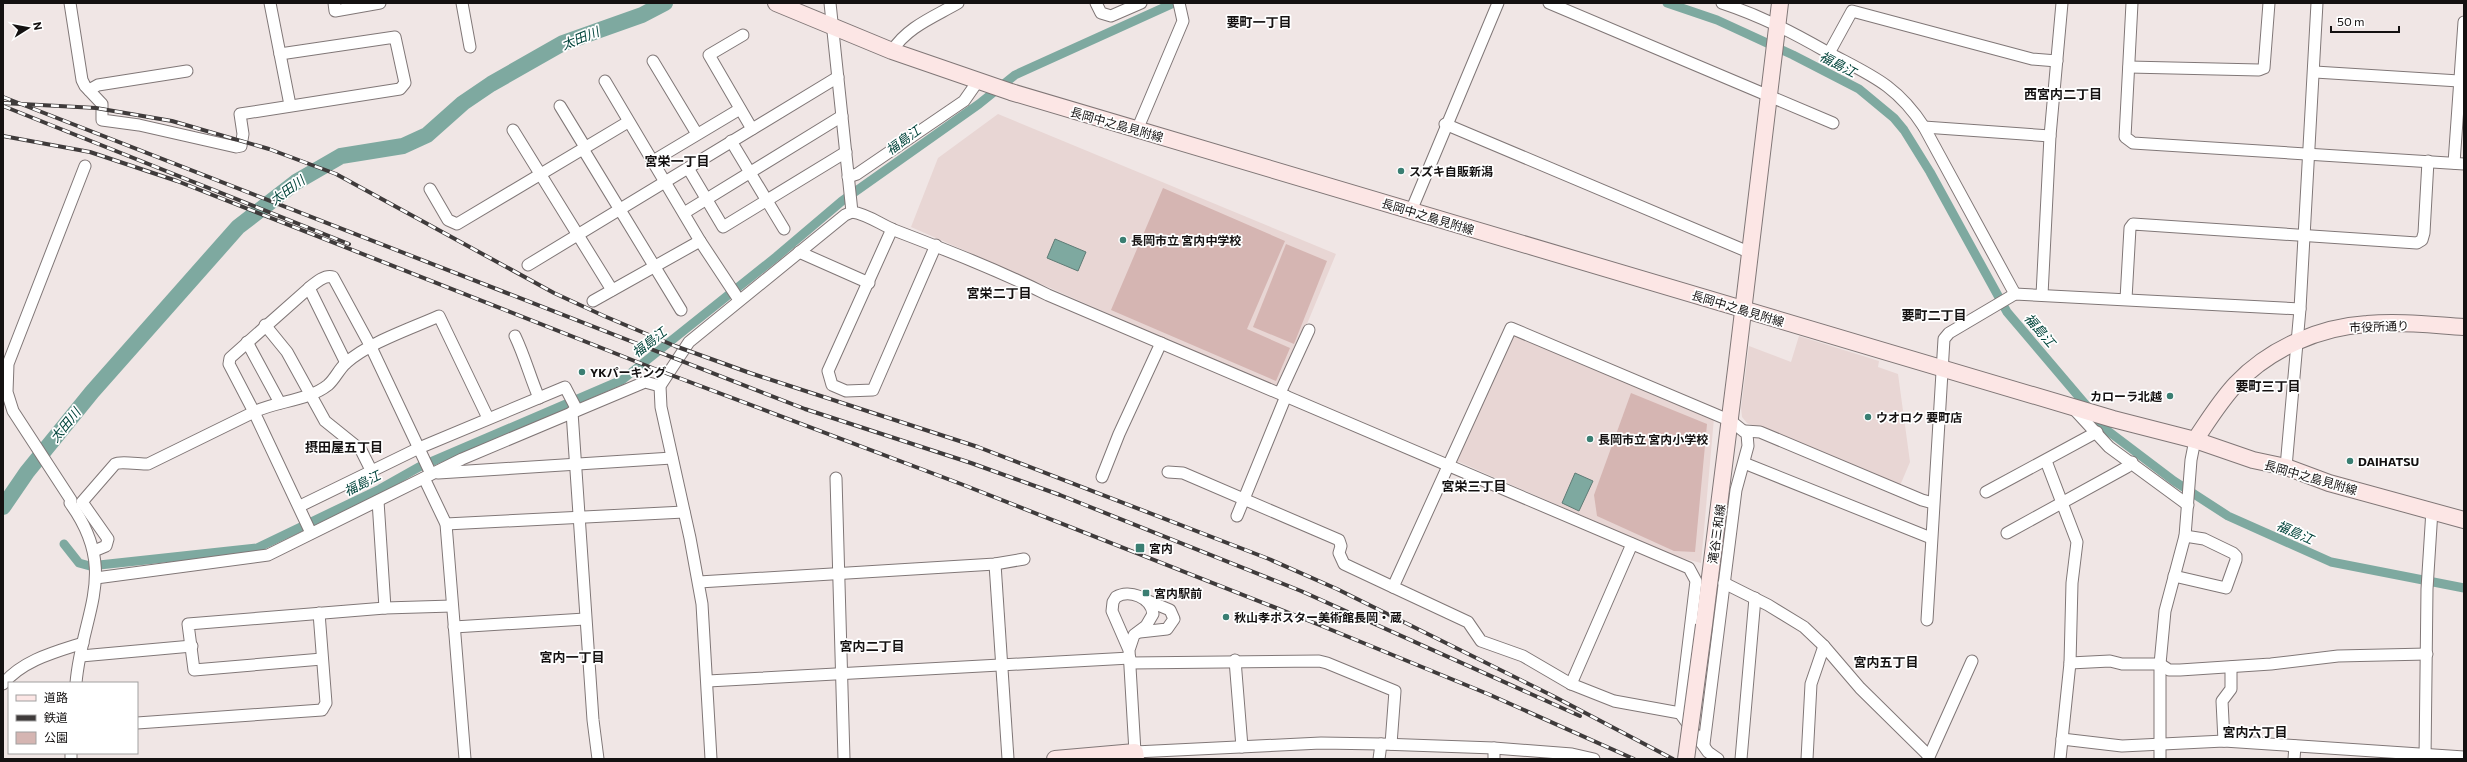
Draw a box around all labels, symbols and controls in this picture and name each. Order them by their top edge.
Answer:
north arrow [8,8,48,48]
scale bar [2331,8,2399,34]
district label: 要町一丁目 [1226,14,1292,30]
text: 50 m [2337,14,2365,28]
text: N [31,21,45,31]
water label: 太田川 [559,23,603,53]
water label: 福島江 [1817,48,1861,81]
district label: 西宮内二丁目 [2024,86,2102,102]
street label: 長岡中之島見附線 [1069,104,1165,144]
water label: 福島江 [883,121,925,158]
district label: 宮栄一丁目 [644,153,710,169]
place label: スズキ自販新潟 [1409,164,1493,178]
marker: スズキ自販新潟 [1396,166,1406,176]
water label: 太田川 [267,171,309,208]
street label: 長岡中之島見附線 [1380,195,1476,237]
place label: 長岡市立 宮内中学校 [1131,233,1241,247]
marker: 長岡市立 宮内中学校 [1118,235,1128,245]
district label: 宮栄二丁目 [966,285,1032,301]
street label: 長岡中之島見附線 [1690,287,1786,329]
district label: 要町二丁目 [1901,307,1967,323]
water label: 福島江 [2021,310,2060,351]
street label: 市役所通り [2349,318,2409,334]
water label: 福島江 [629,322,671,360]
place label: YKパーキング [590,365,666,379]
marker: YKパーキング [577,367,587,377]
district label: 要町三丁目 [2235,378,2301,394]
place label: カローラ北越 [2090,389,2162,403]
marker: カローラ北越 [2165,391,2175,401]
water label: 太田川 [47,403,85,445]
place label: ウオロク 要町店 [1876,410,1962,424]
marker: ウオロク 要町店 [1863,412,1873,422]
place label: 長岡市立 宮内小学校 [1598,432,1708,446]
marker: 長岡市立 宮内小学校 [1585,434,1595,444]
district label: 摂田屋五丁目 [305,439,383,455]
place label: DAIHATSU [2358,454,2419,468]
marker: DAIHATSU [2345,456,2355,466]
street label: 長岡中之島見附線 [2263,457,2359,497]
water label: 福島江 [341,466,385,499]
district label: 宮栄三丁目 [1441,478,1507,494]
street label: 滝谷三和線 [1705,503,1727,565]
water label: 福島江 [2274,517,2318,548]
place label: 宮内 [1149,541,1173,555]
marker: 宮内 [1134,542,1146,554]
place label: 宮内駅前 [1154,586,1202,600]
marker: 宮内駅前 [1141,588,1151,598]
place label: 秋山孝ポスター美術館長岡・蔵 [1234,610,1402,624]
marker: 秋山孝ポスター美術館長岡・蔵 [1221,612,1231,622]
district label: 宮内二丁目 [839,638,905,654]
district label: 宮内一丁目 [539,649,605,665]
district label: 宮内五丁目 [1853,654,1919,670]
legend [8,682,138,754]
text: 道路 [44,690,68,704]
text: 鉄道 [44,710,68,724]
district label: 宮内六丁目 [2222,724,2288,740]
text: 公園 [44,730,68,744]

